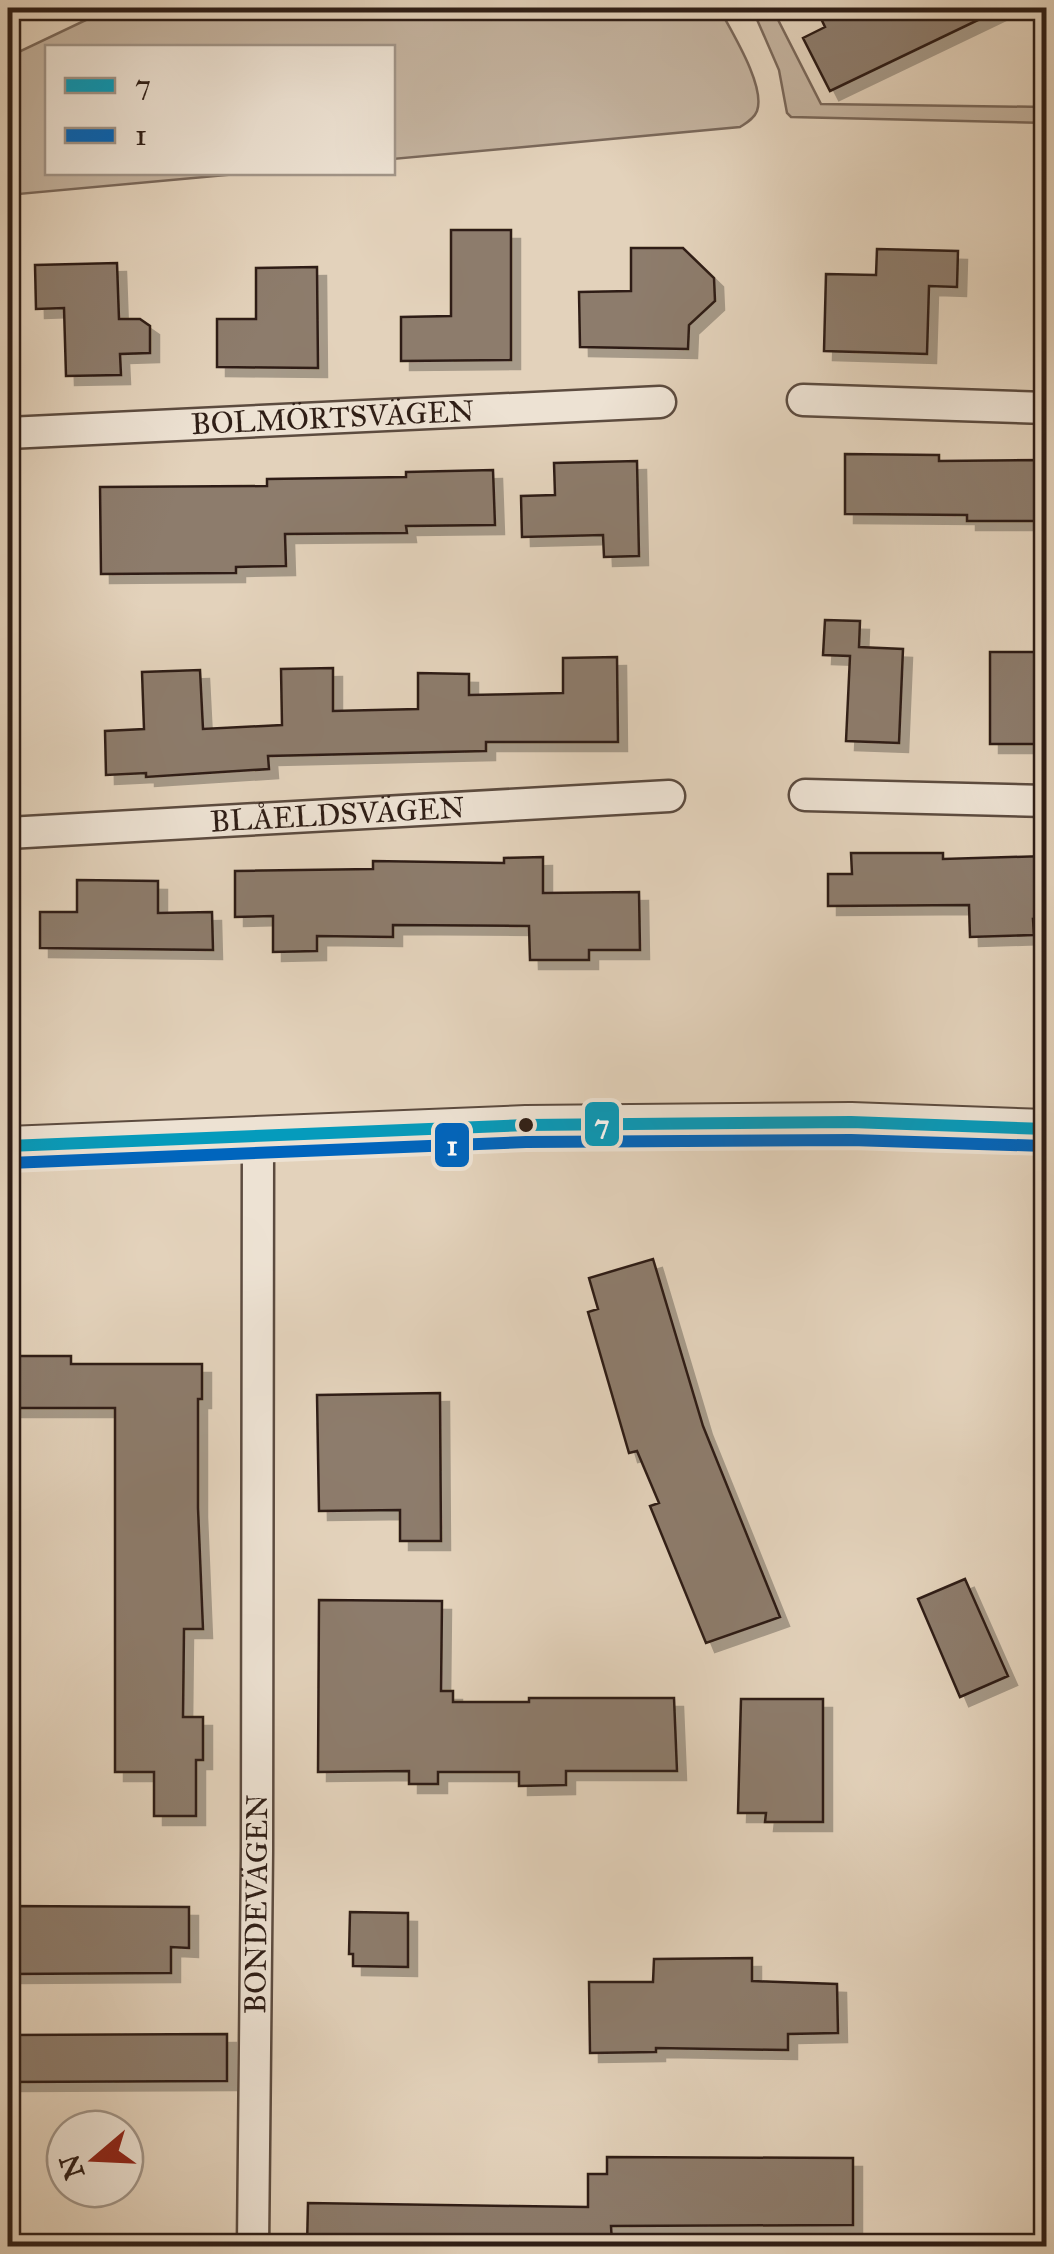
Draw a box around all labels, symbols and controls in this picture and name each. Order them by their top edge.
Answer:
legend [45,45,395,175]
text: 7 [135,67,151,103]
text: 1 [135,117,147,153]
street label: BOLMÖRTSVÄGEN [190,393,475,442]
street label: BLÅELDSVÄGEN [209,789,466,840]
line badge: 7 [583,1100,621,1148]
text: 7 [595,1107,610,1142]
unlabelled marker [516,1115,536,1135]
line badge: 1 [433,1121,471,1169]
text: 1 [446,1128,458,1163]
street label: BONDEVÄGEN [237,1794,275,2014]
north arrow [45,2109,145,2209]
text: N [51,2150,92,2184]

